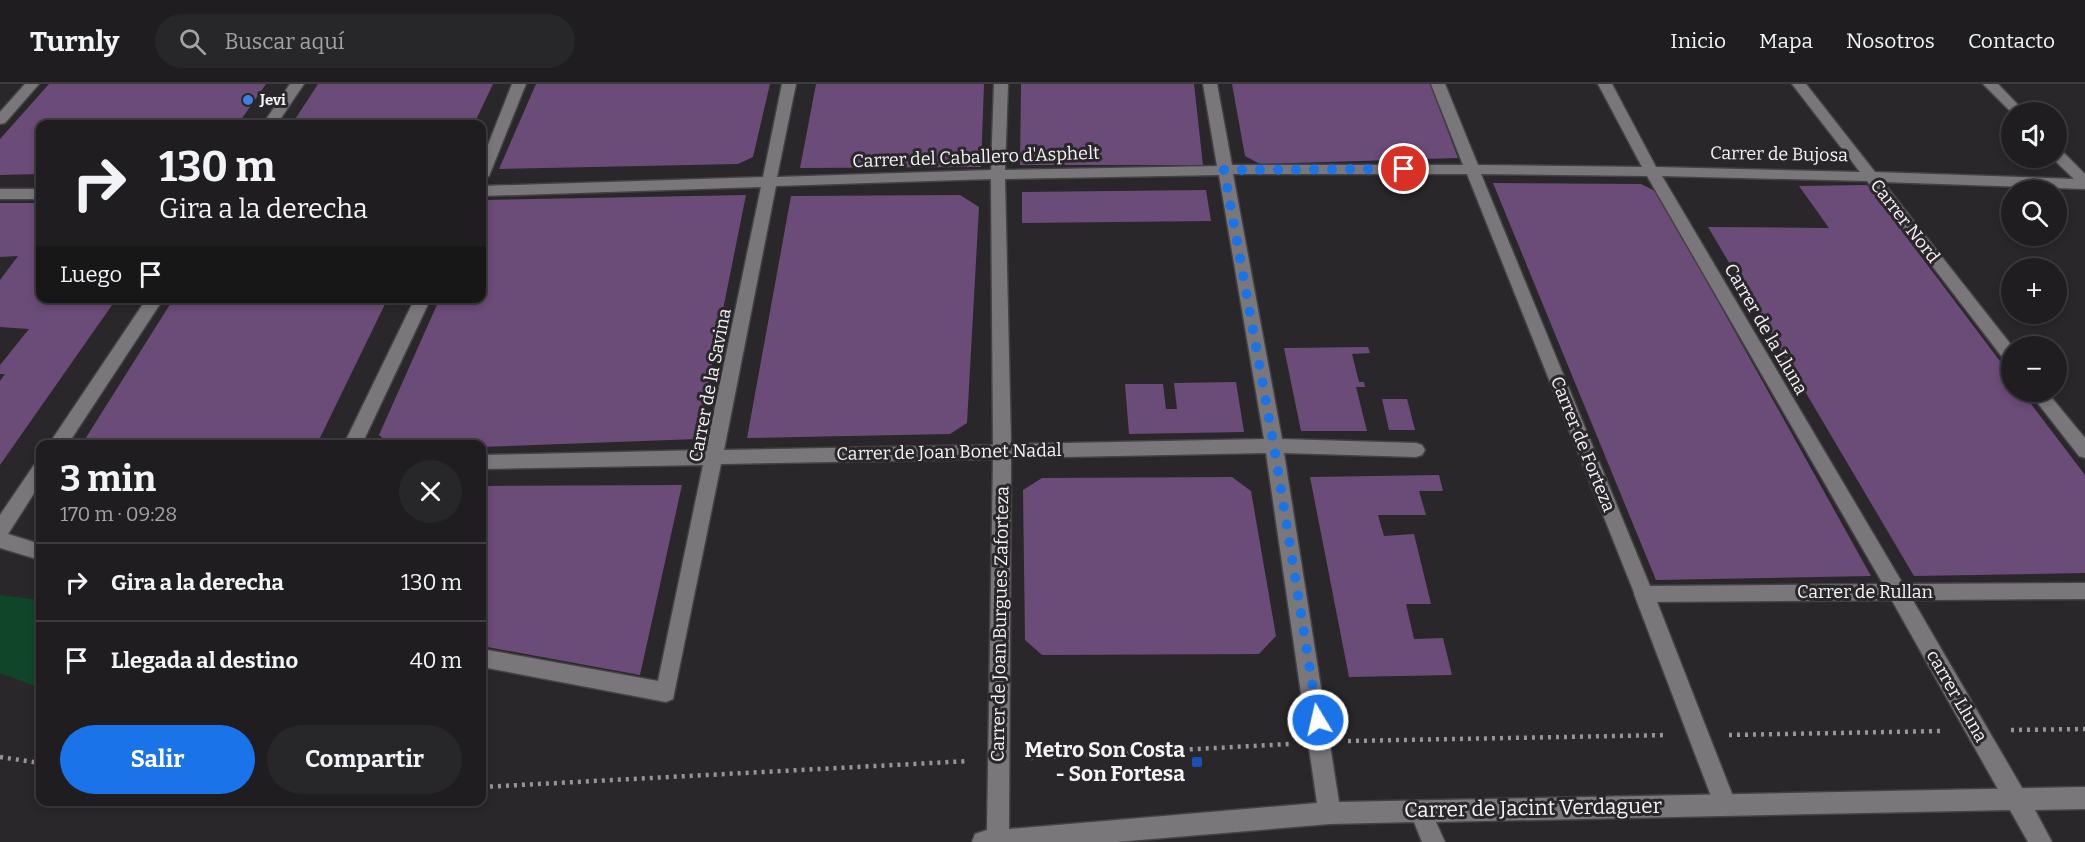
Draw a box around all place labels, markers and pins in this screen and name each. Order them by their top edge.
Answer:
place label: Jevi [259,91,286,109]
marker: Jevi [241,93,255,107]
pin [1378,143,1429,194]
place label: Metro Son Costa - Son Fortesa [1025,737,1185,787]
marker: Metro Son Costa - Son Fortesa [1190,755,1204,769]

